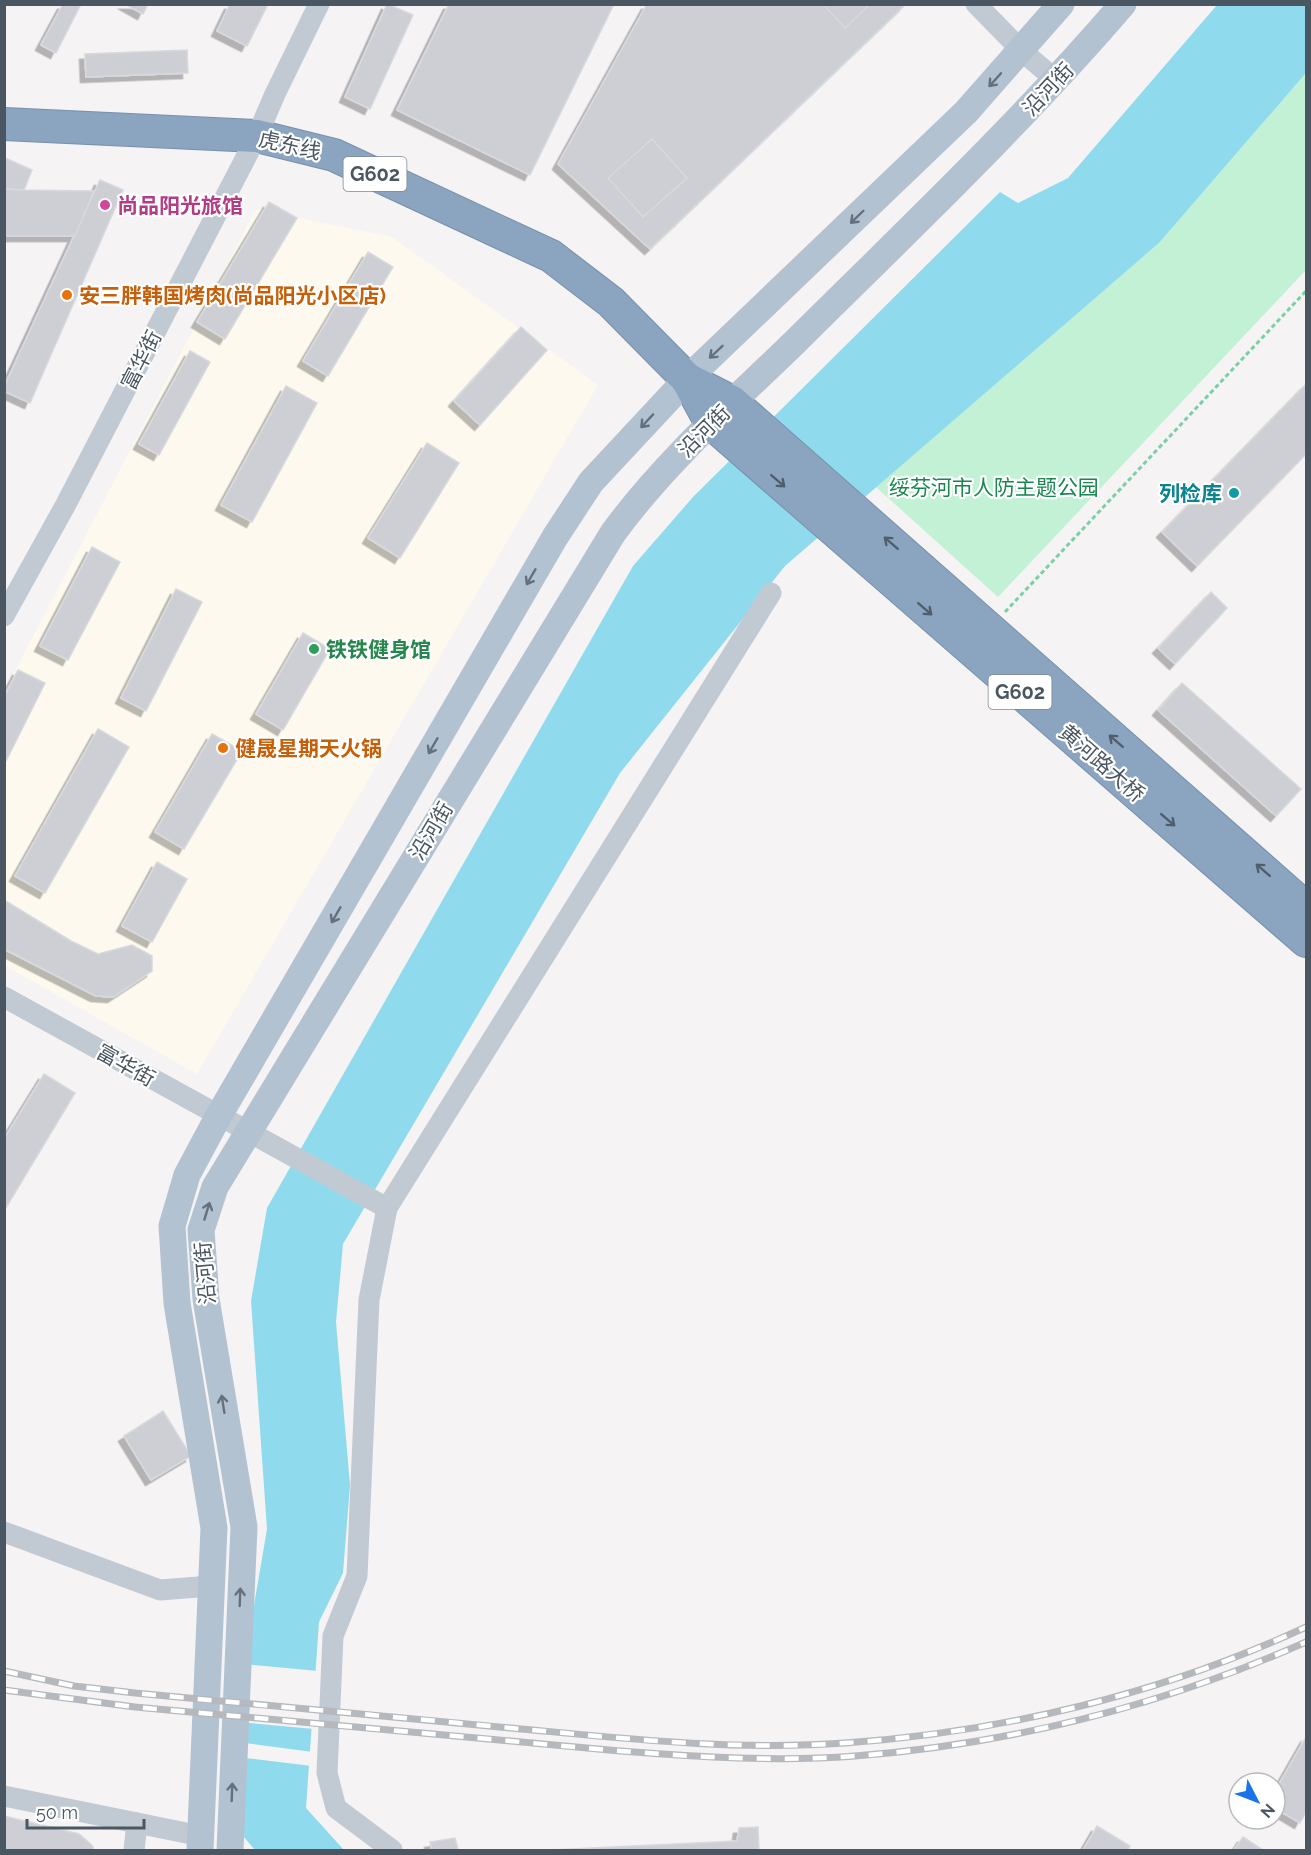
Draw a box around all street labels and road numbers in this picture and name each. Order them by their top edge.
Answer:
street label: 沿河街 [1017,57,1079,121]
street label: 虎东线 [256,126,324,164]
road number: G602 [344,157,406,191]
street label: 富华街 [116,326,166,394]
street label: 沿河街 [673,400,735,462]
road number: G602 [988,675,1052,709]
street label: 黄河路大桥 [1054,719,1150,807]
street label: 沿河街 [404,798,458,864]
street label: 富华街 [92,1039,160,1091]
street label: 沿河街 [190,1241,220,1305]

